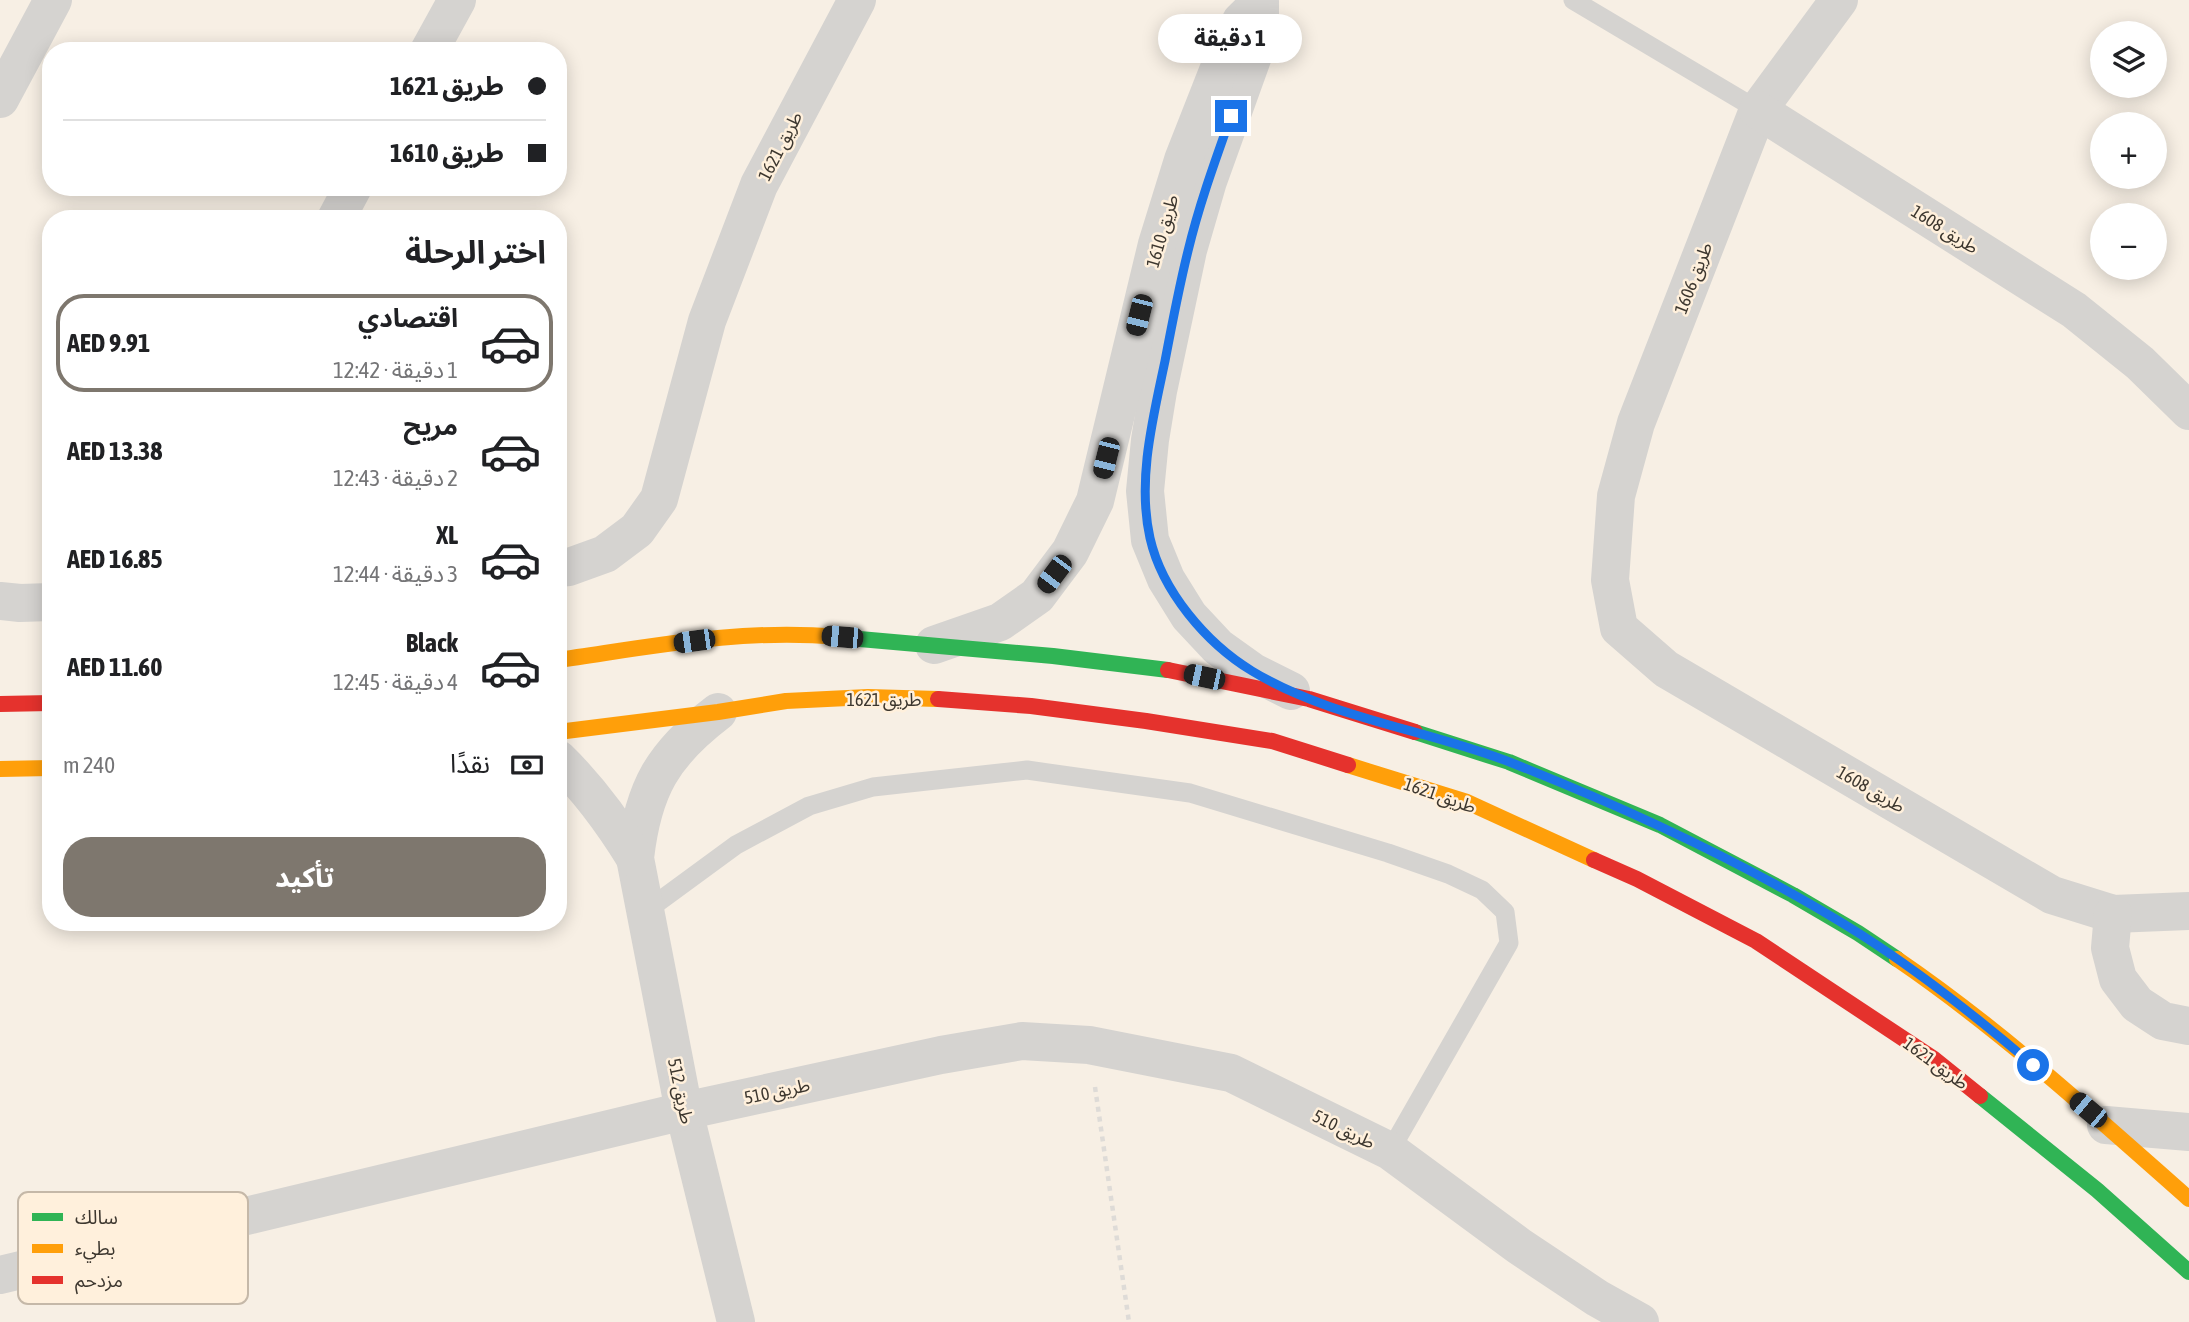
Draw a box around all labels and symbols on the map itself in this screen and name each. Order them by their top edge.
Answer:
callout: 1 دقيقة [1159,15,1303,64]
route end [1215,100,1247,132]
street label: طريق 1621 [754,108,807,185]
street label: طريق 1610 [1142,192,1183,270]
street label: طريق 1608 [1907,200,1982,259]
street label: طريق 1606 [1670,239,1717,317]
car [1124,292,1155,338]
car [1091,435,1122,481]
car [1033,551,1076,597]
car [821,625,864,649]
car [672,628,717,654]
car [1182,662,1227,692]
street label: طريق 1621 [846,689,922,711]
street label: طريق 1608 [1833,761,1909,818]
street label: طريق 1621 [1401,773,1479,818]
street label: طريق 1621 [1899,1032,1973,1094]
route start [2017,1049,2049,1081]
street label: طريق 512 [663,1056,698,1126]
street label: طريق 510 [742,1074,812,1109]
car [2066,1088,2111,1132]
street label: طريق 510 [1309,1105,1379,1154]
legend [18,1192,248,1304]
text: سالك [75,1206,118,1228]
text: بطيء [75,1237,115,1263]
text: مزدحم [75,1269,123,1295]

